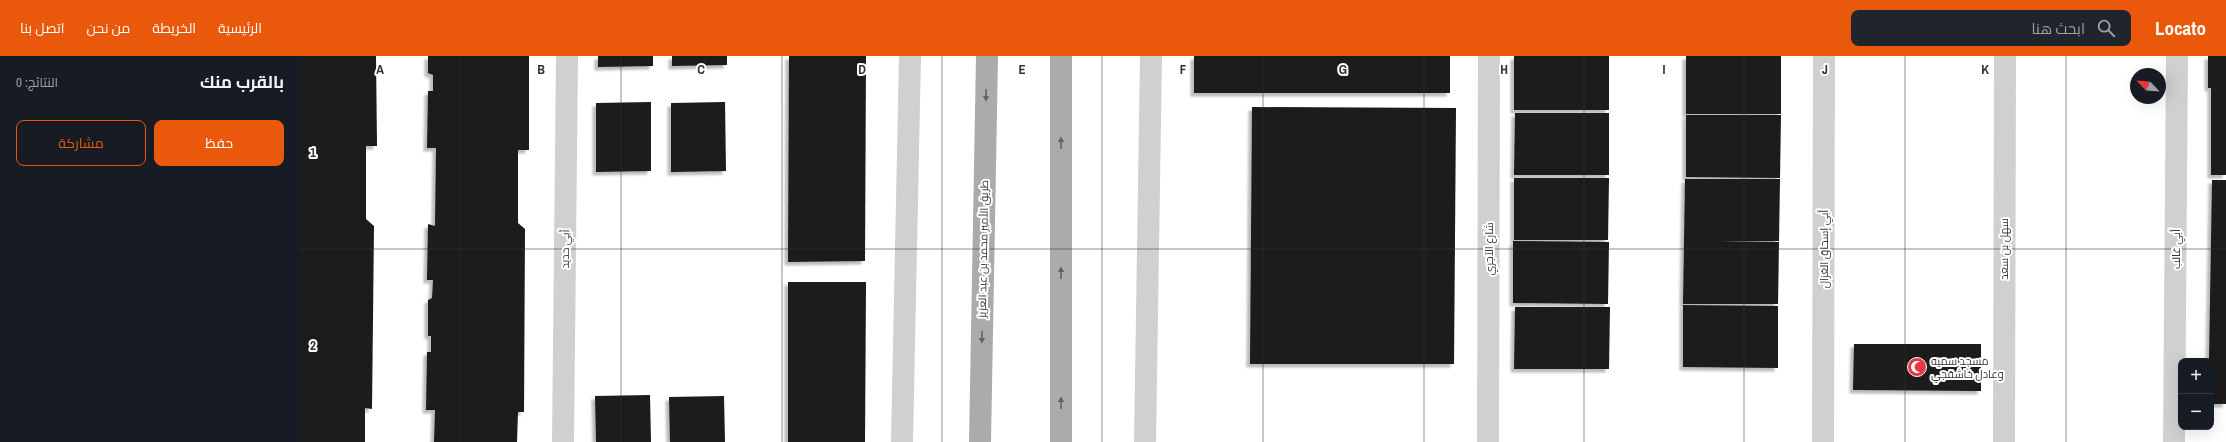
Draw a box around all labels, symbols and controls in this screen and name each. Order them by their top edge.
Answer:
search box [1851,10,2131,46]
text: Locato [2155,15,2206,41]
icon: search [2095,17,2117,39]
text: ابحث هنا [2031,18,2085,39]
text: اتصل بنا [20,19,64,37]
text: من نحن [86,19,130,37]
text: الخريطة [152,19,196,37]
text: الرئيسية [218,19,262,37]
text: A [376,61,384,78]
text: B [537,61,545,78]
text: C [697,61,705,78]
text: D [858,61,866,78]
text: E [1018,61,1026,78]
text: F [1180,61,1187,78]
text: G [1339,61,1347,78]
text: H [1500,61,1508,78]
text: I [1663,61,1666,78]
text: J [1822,61,1828,78]
text: K [1981,61,1989,78]
north arrow [2130,68,2166,104]
text: بالقرب منك [200,70,284,93]
text: النتائج: 0 [16,74,58,91]
one-way arrow [983,89,989,102]
button: مشاركة [16,120,146,166]
button: حفظ [154,120,284,166]
one-way arrow [1058,136,1064,149]
text: 1 [310,144,316,161]
street label: طريق الأمير محمد بن عبد العزيز [975,180,991,319]
street label: أبي إسحاق الغزال [1817,210,1833,288]
street label: سهل بن سعد [1997,218,2011,280]
street label: شارع الآجري [1482,222,1498,276]
street label: أبي حديد [558,229,574,269]
street label: أبي غالب [2169,229,2185,269]
one-way arrow [1058,266,1064,279]
one-way arrow [979,331,985,344]
text: 2 [310,337,316,354]
place label: مسجد سميه وعادل خاشقجي [1931,354,2004,383]
mosque icon: مسجد سميه وعادل خاشقجي [1906,356,1928,378]
map controls [2178,358,2214,430]
button: + [2178,358,2214,394]
button: − [2178,394,2214,430]
one-way arrow [1058,396,1064,409]

